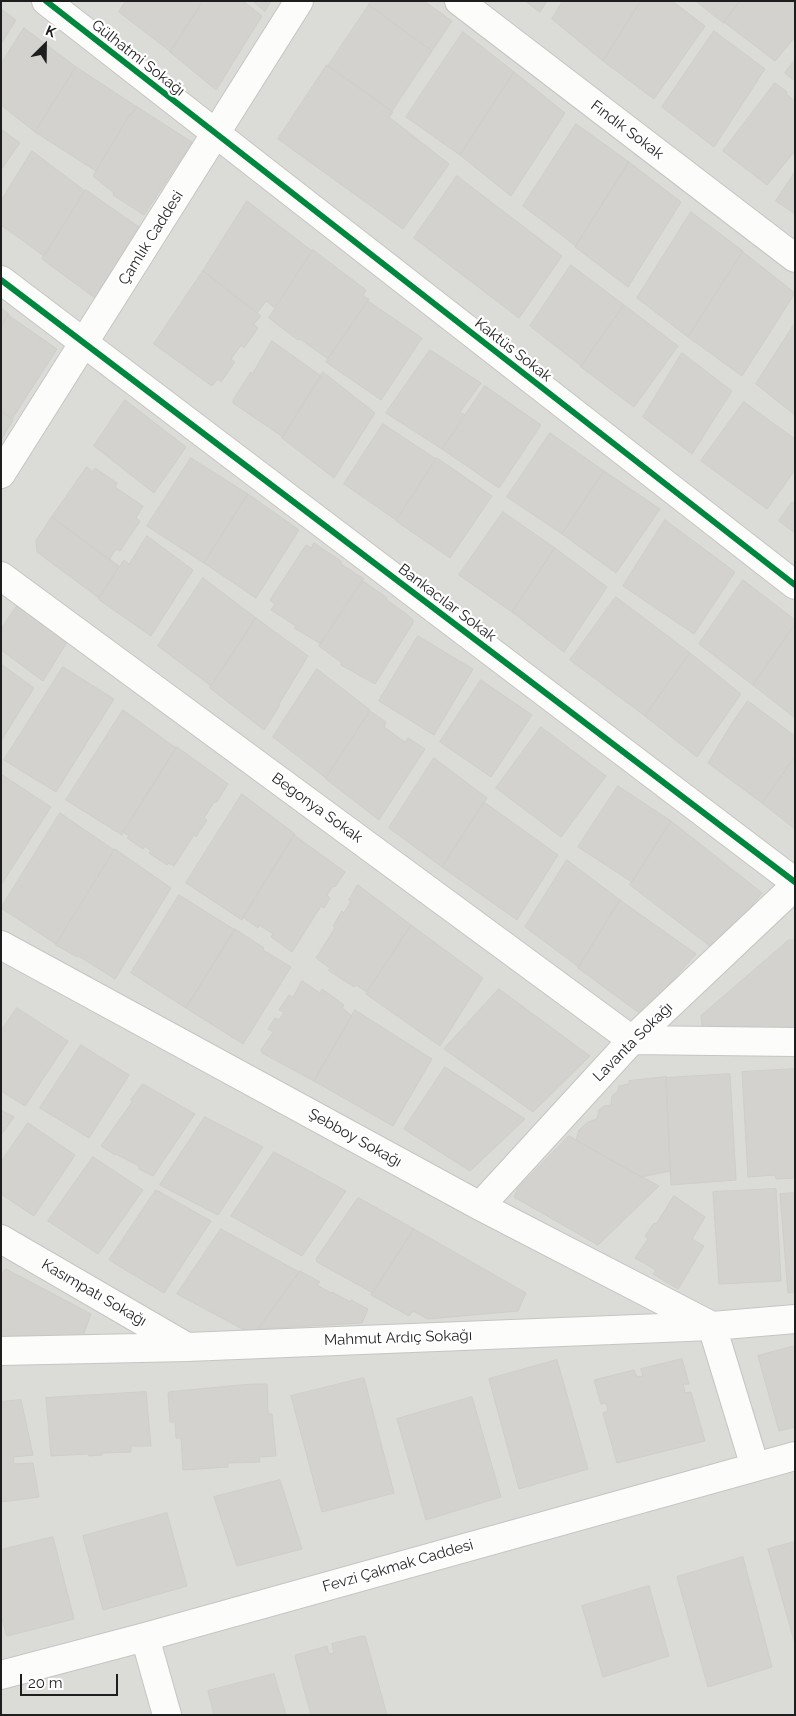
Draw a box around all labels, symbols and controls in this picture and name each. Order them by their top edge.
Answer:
street label: Gülhatmi Sokağı [88,16,188,100]
north arrow [20,20,70,70]
text: K [43,22,58,40]
street label: Fındık Sokak [587,97,667,163]
street label: Çamlık Caddesi [115,188,187,288]
street label: Kaktüs Sokak [471,314,555,386]
street label: Bankacılar Sokak [394,560,500,646]
street label: Begonya Sokak [268,769,366,847]
street label: Lavanta Sokağı [590,999,676,1085]
street label: Şebboy Sokağı [305,1105,405,1171]
street label: Kasımpatı Sokağı [38,1256,150,1330]
street label: Mahmut Ardıç Sokağı [324,1326,472,1350]
street label: Fevzi Çakmak Caddesi [321,1536,475,1596]
scale bar [22,1664,120,1696]
text: 20 m [28,1674,63,1692]

